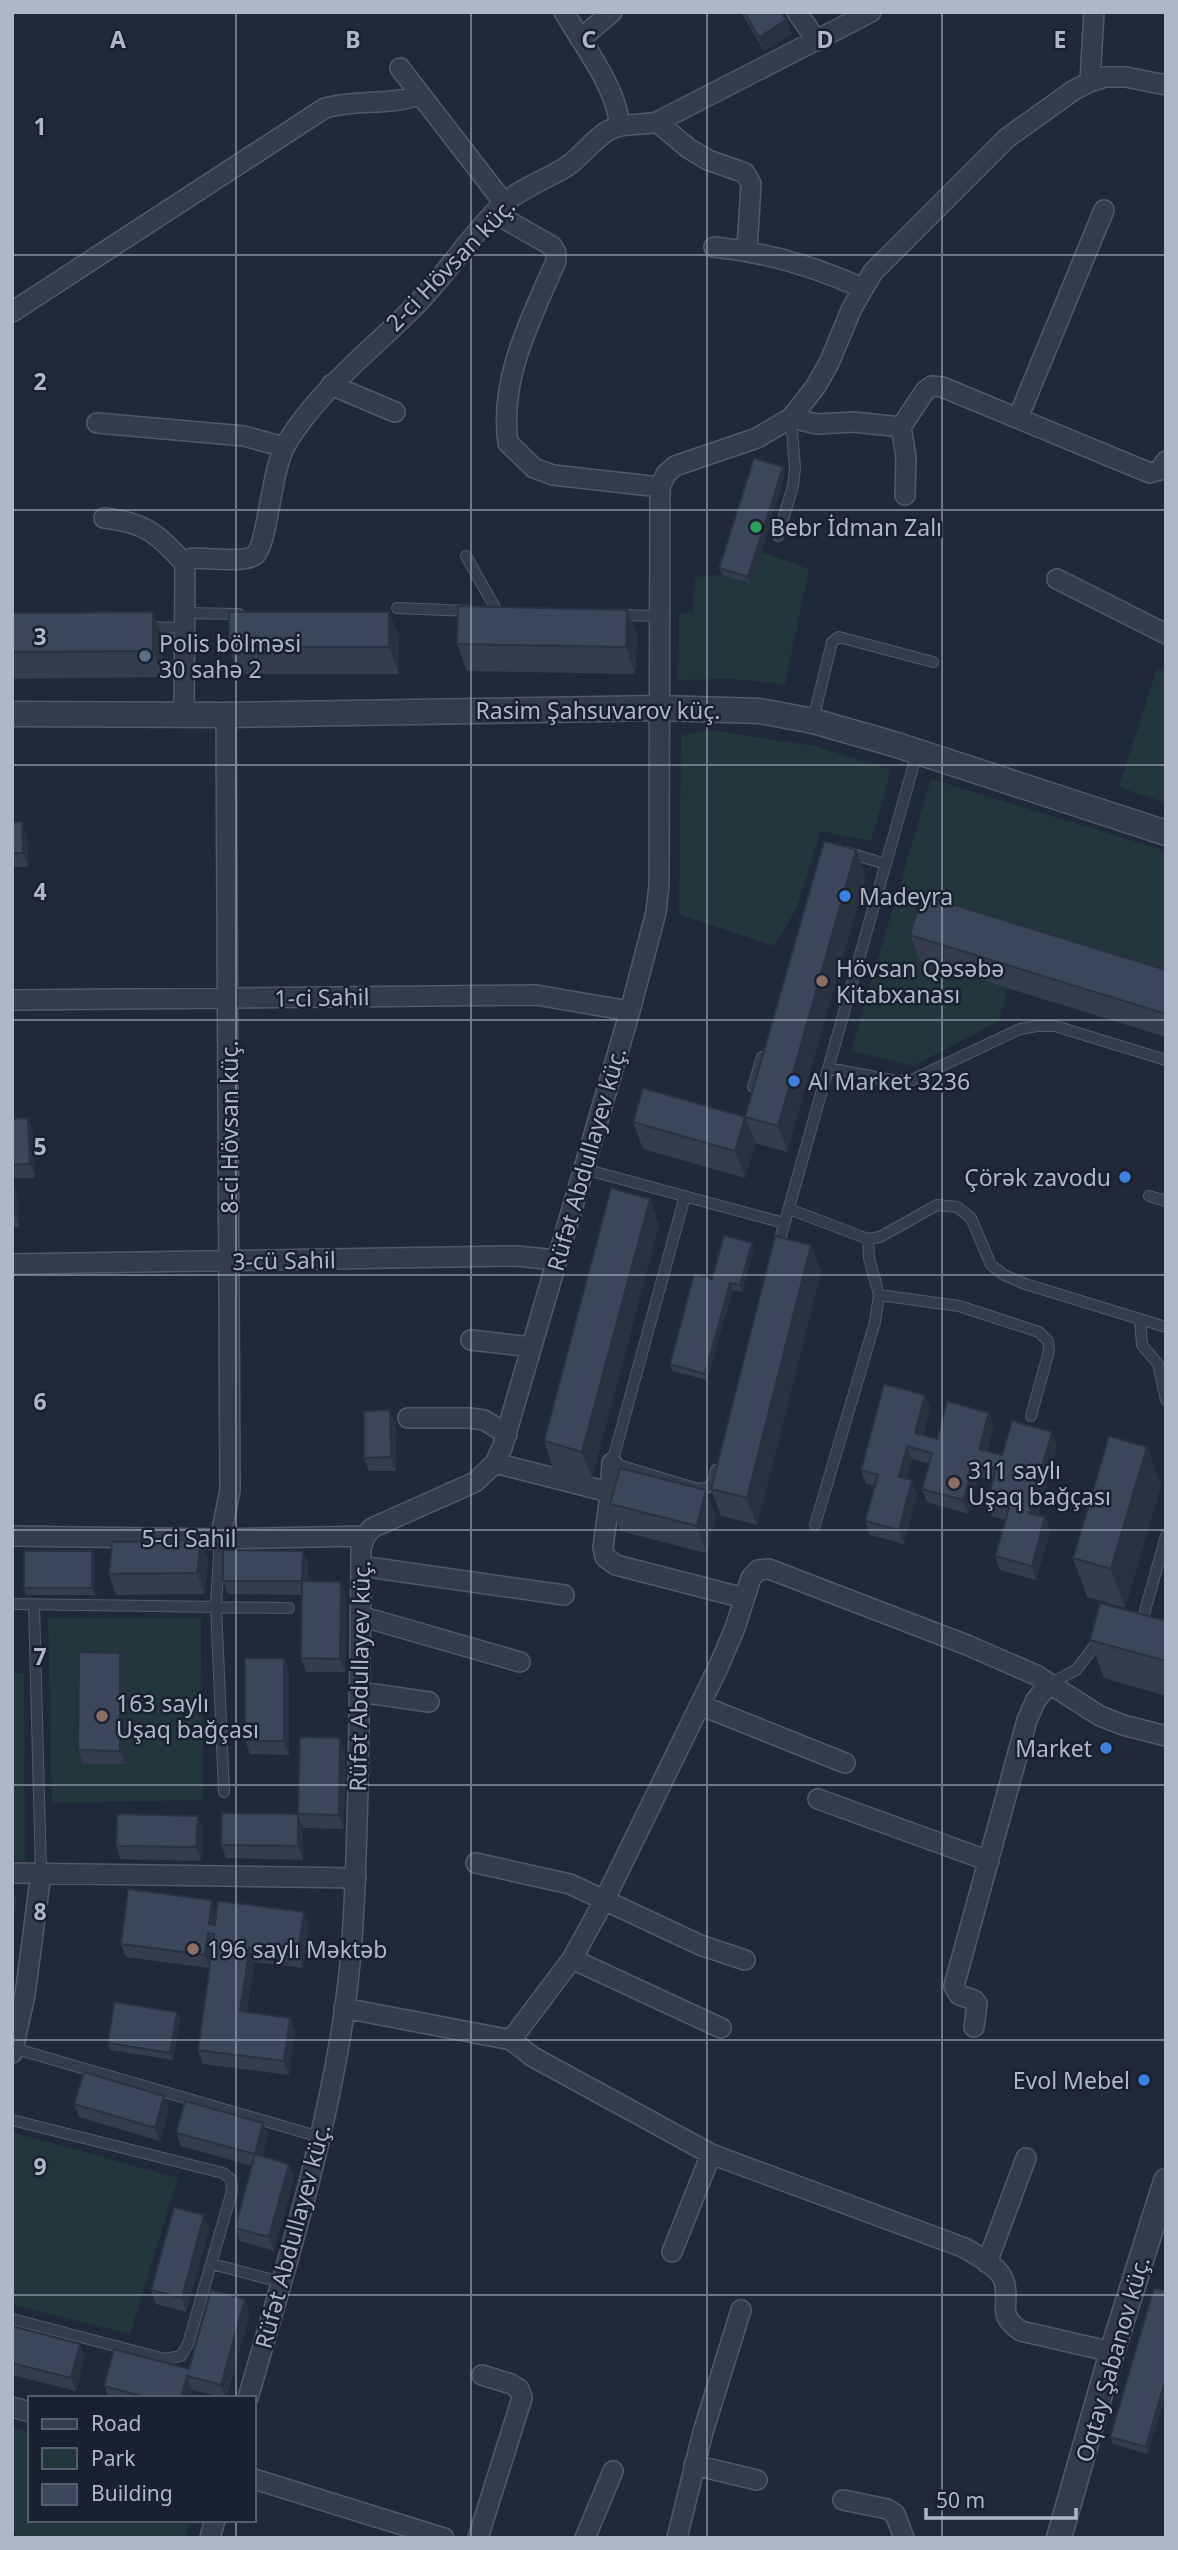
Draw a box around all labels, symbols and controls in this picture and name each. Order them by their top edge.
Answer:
text: A [110,23,126,55]
text: B [345,23,361,55]
text: C [582,23,597,55]
text: D [817,23,833,55]
text: E [1054,23,1066,55]
text: 1 [33,110,47,142]
street label: 2-ci Hövsan küç. [378,190,522,338]
text: 2 [33,365,47,397]
place label: Bebr İdman Zalı [770,511,942,543]
marker: Bebr İdman Zalı [748,519,764,535]
text: 3 [33,620,47,652]
place label: Polis bölməsi 30 sahə 2 [159,627,301,685]
marker: Polis bölməsi 30 sahə 2 [137,648,153,664]
street label: Rasim Şahsuvarov küç. [475,694,721,726]
text: 4 [33,875,47,907]
place label: Madeyra [859,880,953,912]
marker: Madeyra [837,888,853,904]
place label: Hövsan Qəsəbə Kitabxanası [836,952,1004,1010]
marker: Hövsan Qəsəbə Kitabxanası [814,973,830,989]
street label: 1-ci Sahil [274,980,370,1014]
street label: 8-ci Hövsan küç. [213,1040,245,1214]
street label: Rüfət Abdullayev küç. [539,1043,633,1275]
place label: Al Market 3236 [808,1065,970,1097]
marker: Al Market 3236 [786,1073,802,1089]
text: 5 [33,1130,47,1162]
place label: Çörək zavodu [964,1161,1111,1193]
marker: Çörək zavodu [1117,1169,1133,1185]
street label: 3-cü Sahil [232,1243,336,1277]
text: 6 [33,1385,47,1417]
place label: 311 saylı Uşaq bağçası [968,1454,1111,1512]
marker: 311 saylı Uşaq bağçası [946,1475,962,1491]
street label: 5-ci Sahil [141,1522,237,1554]
street label: Rüfət Abdullayev küç. [341,1560,377,1792]
text: 7 [33,1640,47,1672]
place label: 163 saylı Uşaq bağçası [116,1687,259,1745]
marker: 163 saylı Uşaq bağçası [94,1708,110,1724]
place label: Market [1015,1732,1092,1764]
marker: Market [1098,1740,1114,1756]
text: 8 [33,1895,47,1927]
place label: 196 saylı Məktəb [207,1933,387,1965]
marker: 196 saylı Məktəb [185,1941,201,1957]
place label: Evol Mebel [1013,2064,1130,2096]
marker: Evol Mebel [1136,2072,1152,2088]
street label: Rüfət Abdullayev küç. [247,2120,337,2352]
text: 9 [33,2150,47,2182]
street label: Oqtay Şabanov küç. [1067,2252,1157,2466]
legend [28,2396,256,2522]
text: Road [91,2409,141,2437]
text: Park [91,2444,136,2472]
scale bar [926,2476,1076,2520]
text: Building [91,2479,173,2507]
text: 50 m [936,2486,985,2514]

